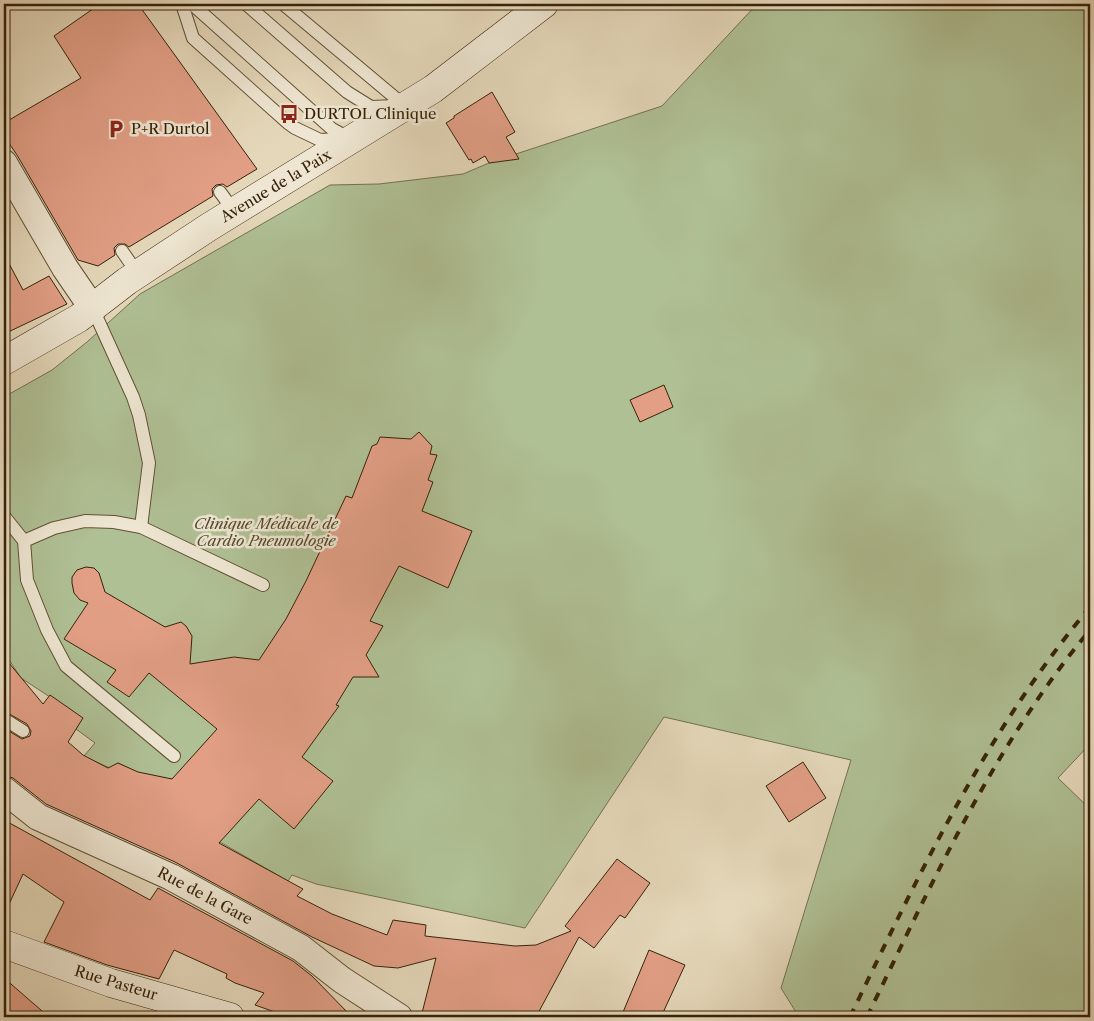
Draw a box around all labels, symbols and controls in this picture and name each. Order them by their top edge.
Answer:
bus stop icon: DURTOL Clinique [278,103,300,125]
place label: DURTOL Clinique [304,104,437,123]
parking icon: P+R Durtol [105,118,127,140]
place label: P+R Durtol [131,119,210,138]
street label: Avenue de la Paix [216,145,335,227]
park label: Clinique Médicale de Cardio Pneumologie [194,514,339,550]
street label: Rue de la Gare [154,863,256,929]
street label: Rue Pasteur [72,961,161,1004]

